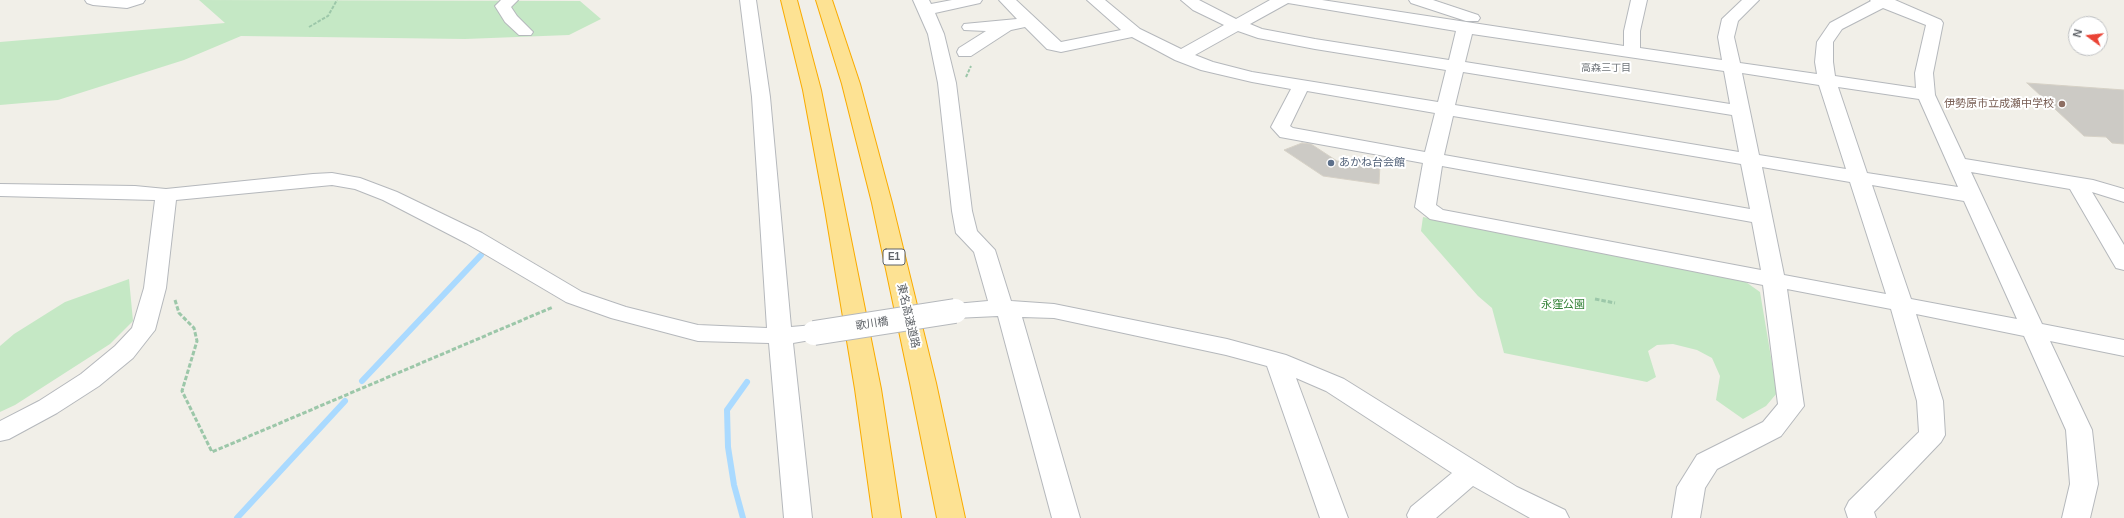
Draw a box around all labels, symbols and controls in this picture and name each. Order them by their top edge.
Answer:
north arrow [2068,16,2108,56]
text: N [2071,28,2084,39]
district label: 高森三丁目 [1581,62,1631,74]
place label: 伊勢原市立成瀬中学校 [1944,97,2054,111]
marker: 伊勢原市立成瀬中学校 [2057,99,2067,109]
place label: あかね台会館 [1339,156,1405,170]
marker: あかね台会館 [1326,158,1336,168]
road number: E1 [883,249,905,265]
street label: 東名高速道路 [894,282,922,350]
park label: 永窪公園 [1541,298,1585,312]
street label: 歌川橋 [855,315,889,333]

